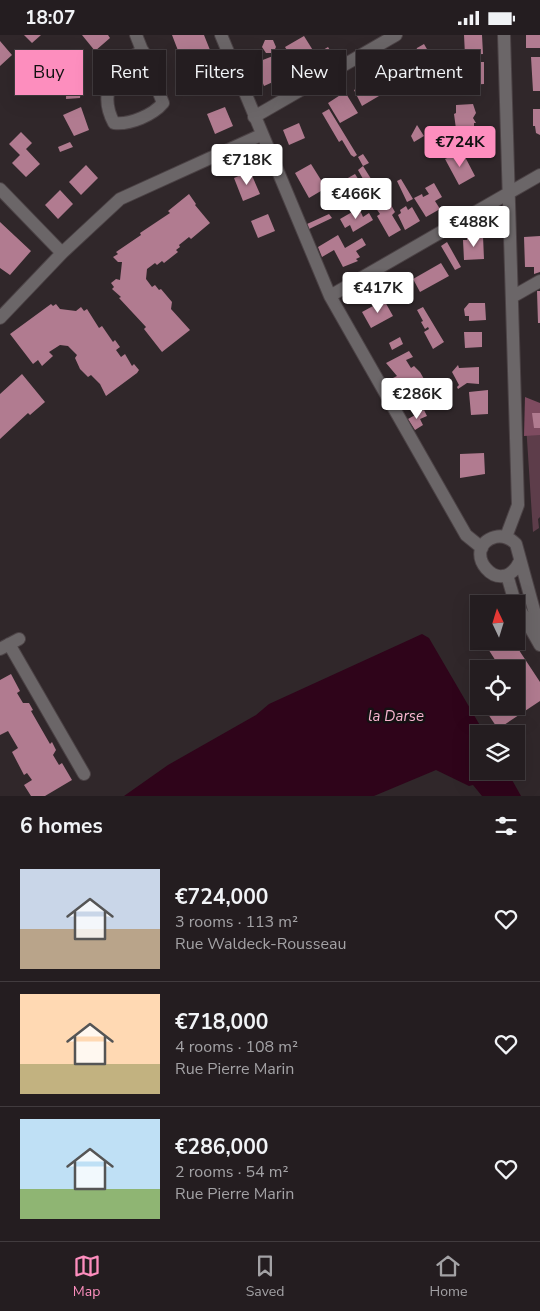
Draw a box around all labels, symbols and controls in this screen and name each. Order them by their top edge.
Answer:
text: 18:07 [25,5,75,31]
chip: Buy [15,50,83,95]
chip: Rent [93,50,166,95]
chip: Filters [176,50,262,95]
chip: New [272,50,346,95]
chip: Apartment [356,50,480,95]
pin: €724K [425,125,495,168]
text: €724K [435,131,485,153]
pin: €718K [212,143,282,186]
text: €718K [222,149,272,171]
pin: €466K [321,177,391,220]
text: €466K [331,183,381,205]
pin: €488K [439,205,509,248]
text: €488K [449,211,499,233]
pin: €417K [343,271,413,314]
text: €417K [353,277,403,299]
pin: €286K [382,377,452,420]
text: €286K [392,383,442,405]
north arrow [470,595,525,650]
map controls [470,595,525,780]
button: locate [470,660,525,715]
water label: la Darse [368,706,424,726]
button: layers [470,725,525,780]
text: 6 homes [20,812,103,840]
icon: filters [492,812,520,840]
text: €724,000 [175,883,268,911]
icon: home [60,889,120,949]
icon: heart [492,905,520,933]
text: 3 rooms · 113 m² [175,911,298,933]
text: Rue Waldeck-Rousseau [175,933,346,955]
text: €718,000 [175,1008,268,1036]
icon: home [60,1014,120,1074]
icon: heart [492,1030,520,1058]
text: 4 rooms · 108 m² [175,1036,298,1058]
text: Rue Pierre Marin [175,1058,294,1080]
text: €286,000 [175,1133,268,1161]
icon: home [60,1139,120,1199]
icon: heart [492,1155,520,1183]
text: 2 rooms · 54 m² [175,1161,288,1183]
text: Rue Pierre Marin [175,1183,294,1205]
tab: Map [73,1252,101,1301]
tab: Saved [246,1252,284,1301]
tab: Home [430,1252,467,1301]

